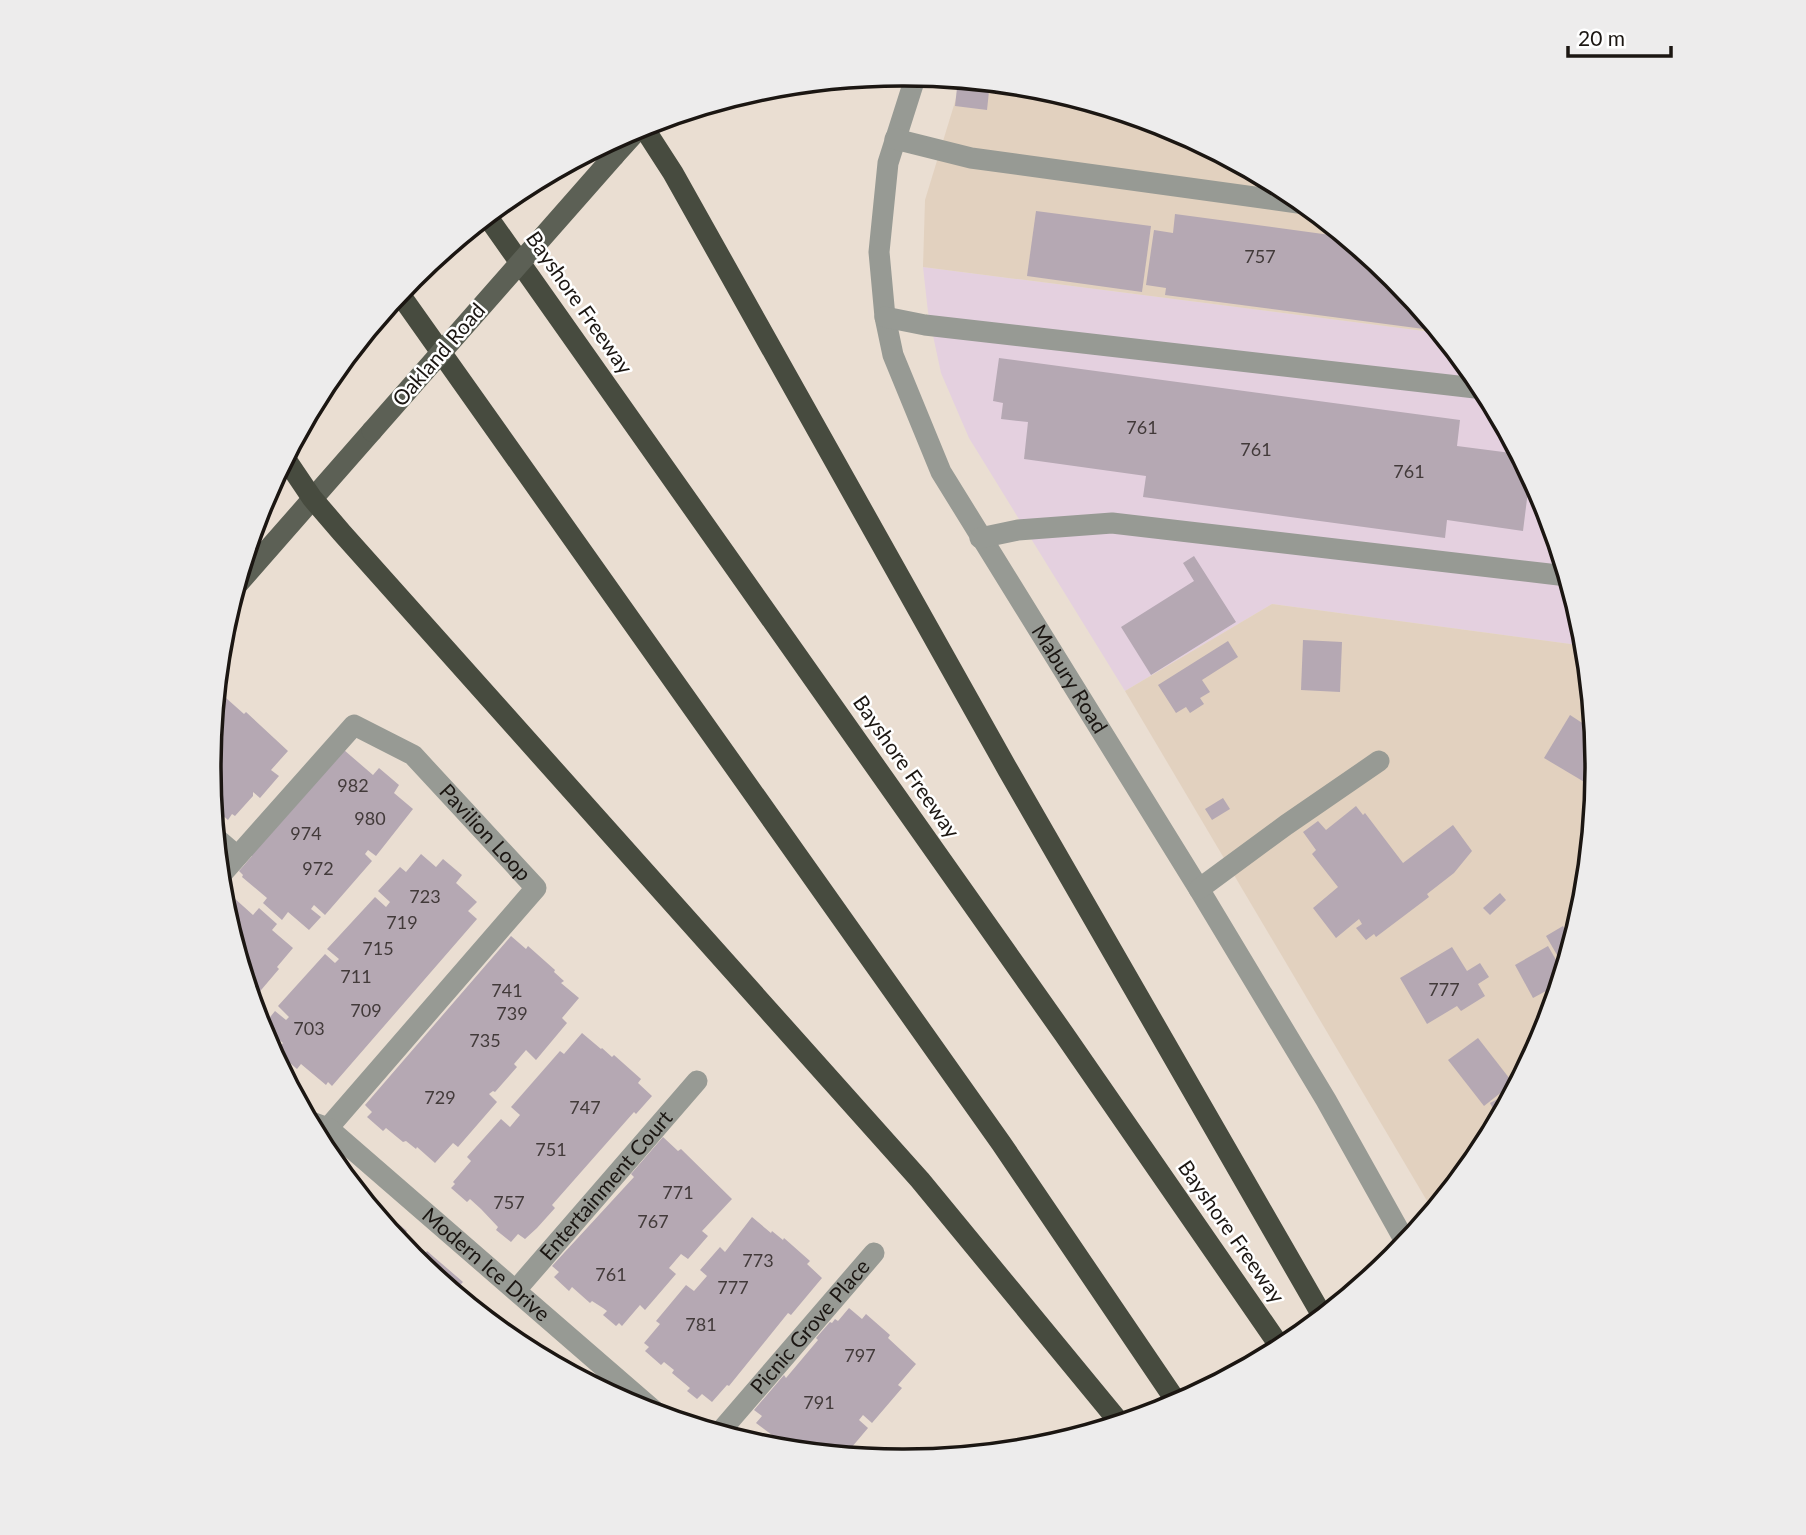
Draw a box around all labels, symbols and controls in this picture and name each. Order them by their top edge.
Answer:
scale bar [1568,14,1671,58]
text: 20 m [1578,25,1625,50]
street label: Bayshore Freeway [522,226,639,378]
house number: 757 [1244,245,1276,267]
street label: Oakland Road [386,297,489,411]
house number: 761 [1126,416,1158,438]
house number: 761 [1240,438,1272,460]
house number: 761 [1393,460,1425,482]
street label: Mabury Road [1027,619,1113,737]
street label: Bayshore Freeway [849,690,966,842]
house number: 982 [337,774,369,796]
street label: Pavilion Loop [435,778,537,885]
house number: 980 [354,807,386,829]
house number: 974 [290,822,322,844]
house number: 972 [302,857,334,879]
house number: 723 [409,885,441,907]
house number: 719 [386,911,418,933]
house number: 715 [362,937,394,959]
house number: 711 [340,965,372,987]
house number: 777 [1428,978,1460,1000]
house number: 741 [491,979,523,1001]
house number: 709 [350,999,382,1021]
house number: 739 [496,1002,528,1024]
house number: 703 [293,1017,325,1039]
house number: 735 [469,1029,501,1051]
house number: 729 [424,1086,456,1108]
house number: 747 [569,1096,601,1118]
street label: Entertainment Court [534,1104,677,1265]
house number: 751 [535,1138,567,1160]
street label: Bayshore Freeway [1174,1155,1291,1307]
house number: 771 [662,1181,694,1203]
house number: 757 [493,1191,525,1213]
street label: Modern Ice Drive [418,1202,556,1326]
house number: 767 [637,1210,669,1232]
house number: 773 [742,1249,774,1271]
street label: Picnic Grove Place [744,1253,874,1398]
house number: 761 [595,1263,627,1285]
house number: 777 [717,1276,749,1298]
house number: 781 [685,1313,717,1335]
house number: 797 [844,1344,876,1366]
house number: 791 [803,1391,835,1413]

